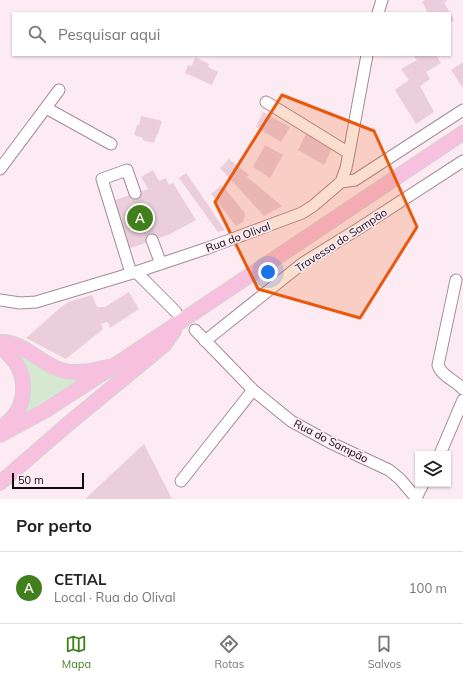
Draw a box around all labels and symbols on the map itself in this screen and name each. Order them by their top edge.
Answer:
pin: A [127,203,153,233]
street label: Travessa do Sampão [292,205,390,275]
street label: Rua do Olival [204,219,272,255]
your location [258,262,278,282]
street label: Rua do Sampão [291,416,371,466]
scale bar [12,471,84,490]

